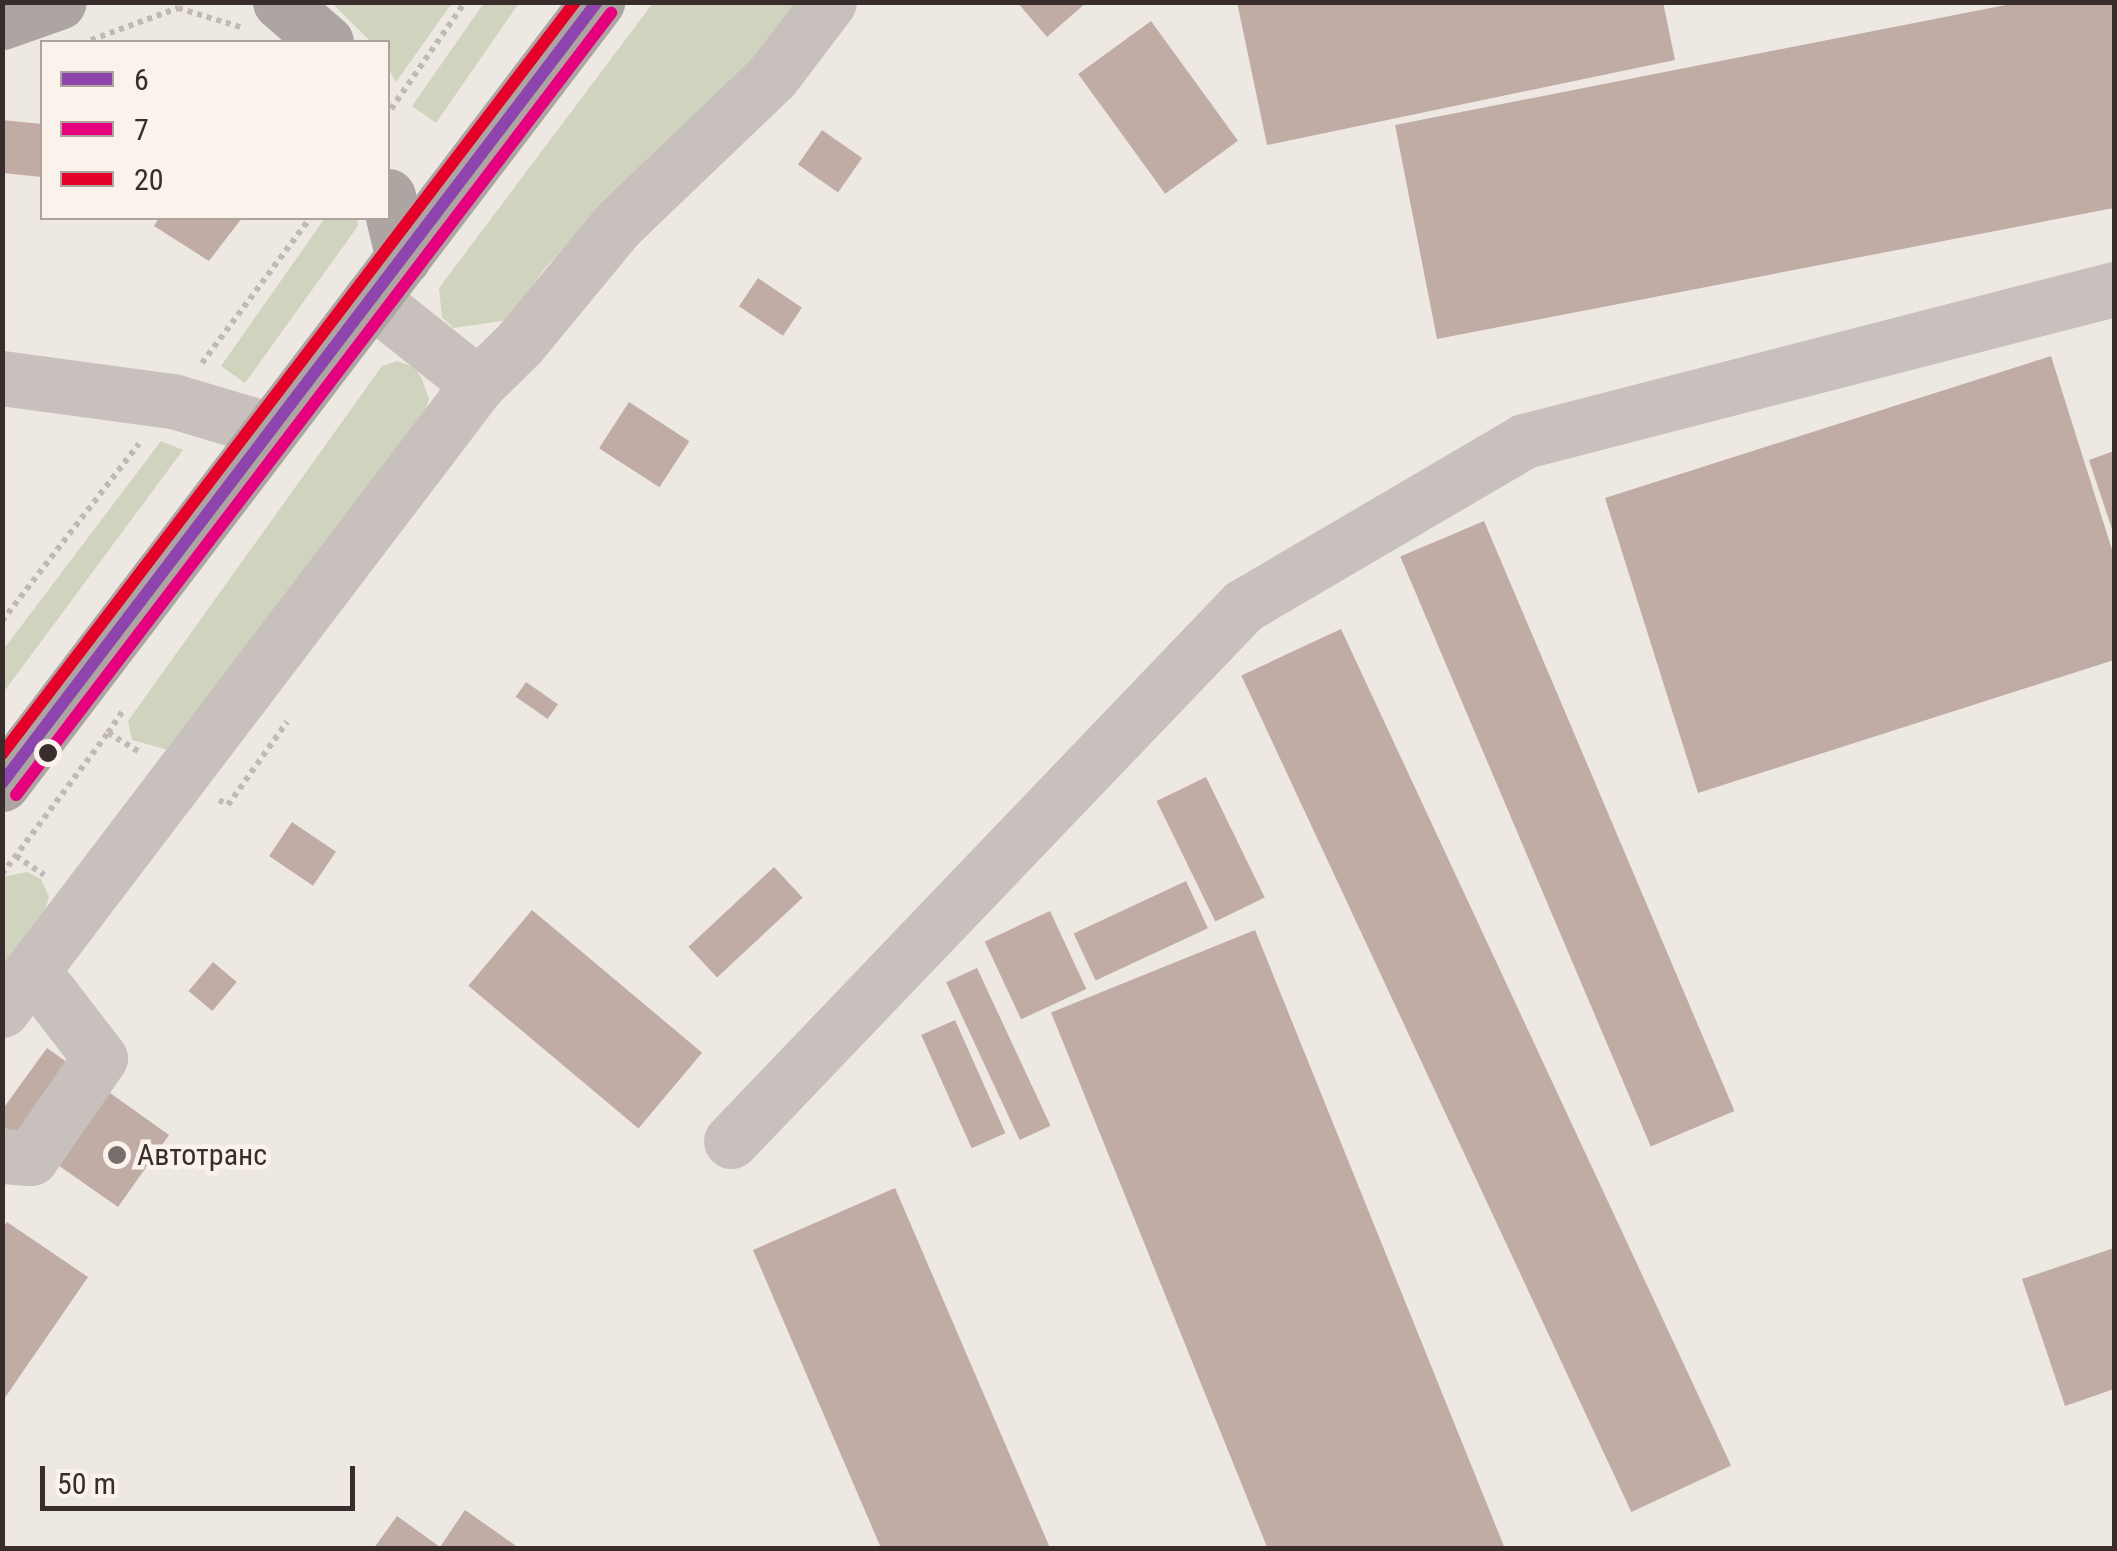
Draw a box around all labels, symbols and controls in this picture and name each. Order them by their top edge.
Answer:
legend [40,40,390,220]
text: 6 [134,62,149,97]
text: 7 [134,112,149,147]
text: 20 [134,162,164,197]
unlabelled marker [38,743,58,763]
place label: Автотранс [137,1137,267,1173]
marker: Автотранс [106,1144,128,1166]
scale bar [45,1446,360,1508]
text: 50 m [57,1466,116,1501]

